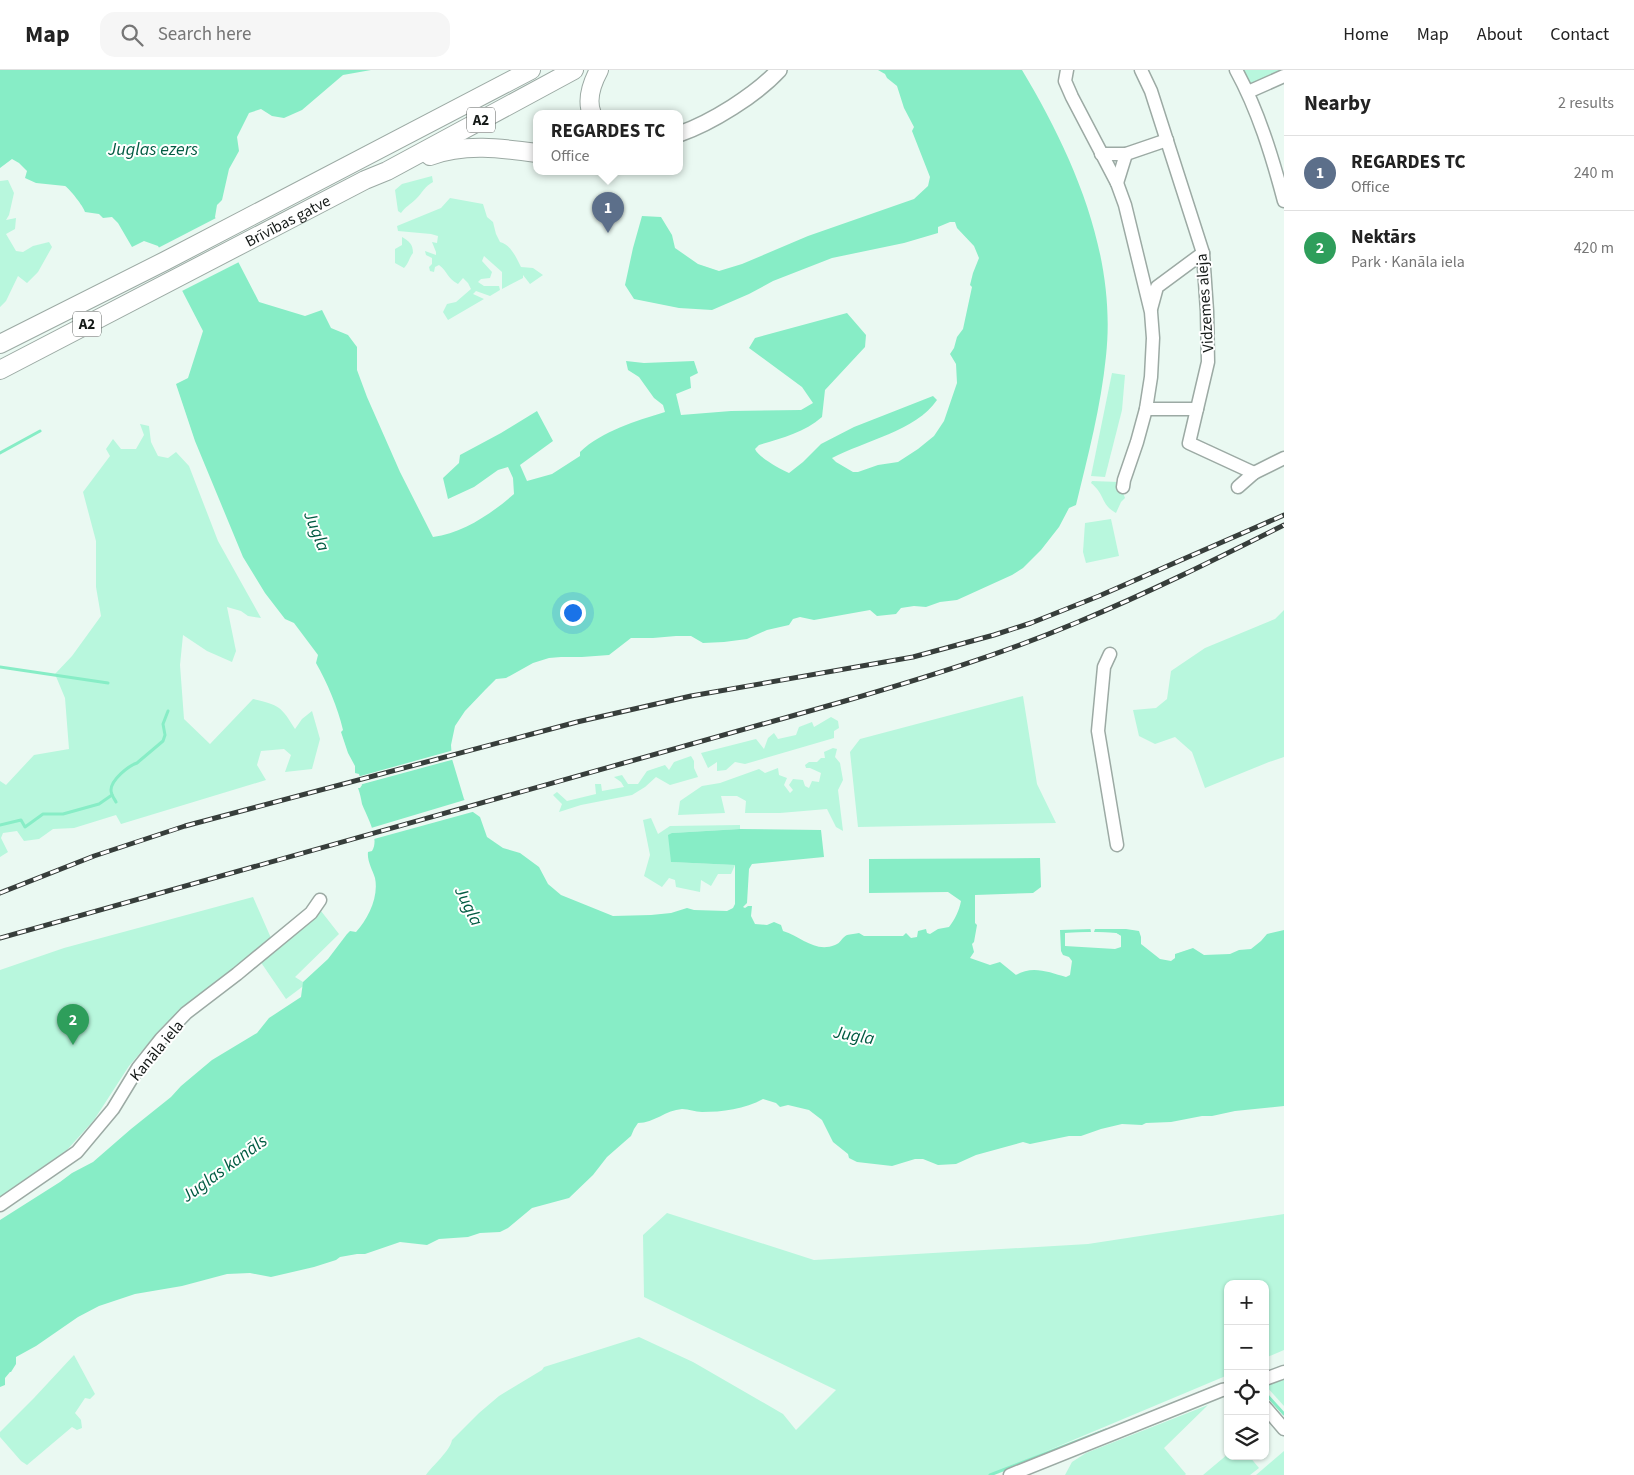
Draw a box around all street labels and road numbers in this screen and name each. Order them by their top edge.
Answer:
road number: A2 [467,108,495,132]
street label: Brīvības gatve [241,190,334,253]
street label: Vidzemes aleja [1191,253,1219,353]
road number: A2 [73,312,101,336]
street label: Kanāla iela [125,1015,189,1086]

